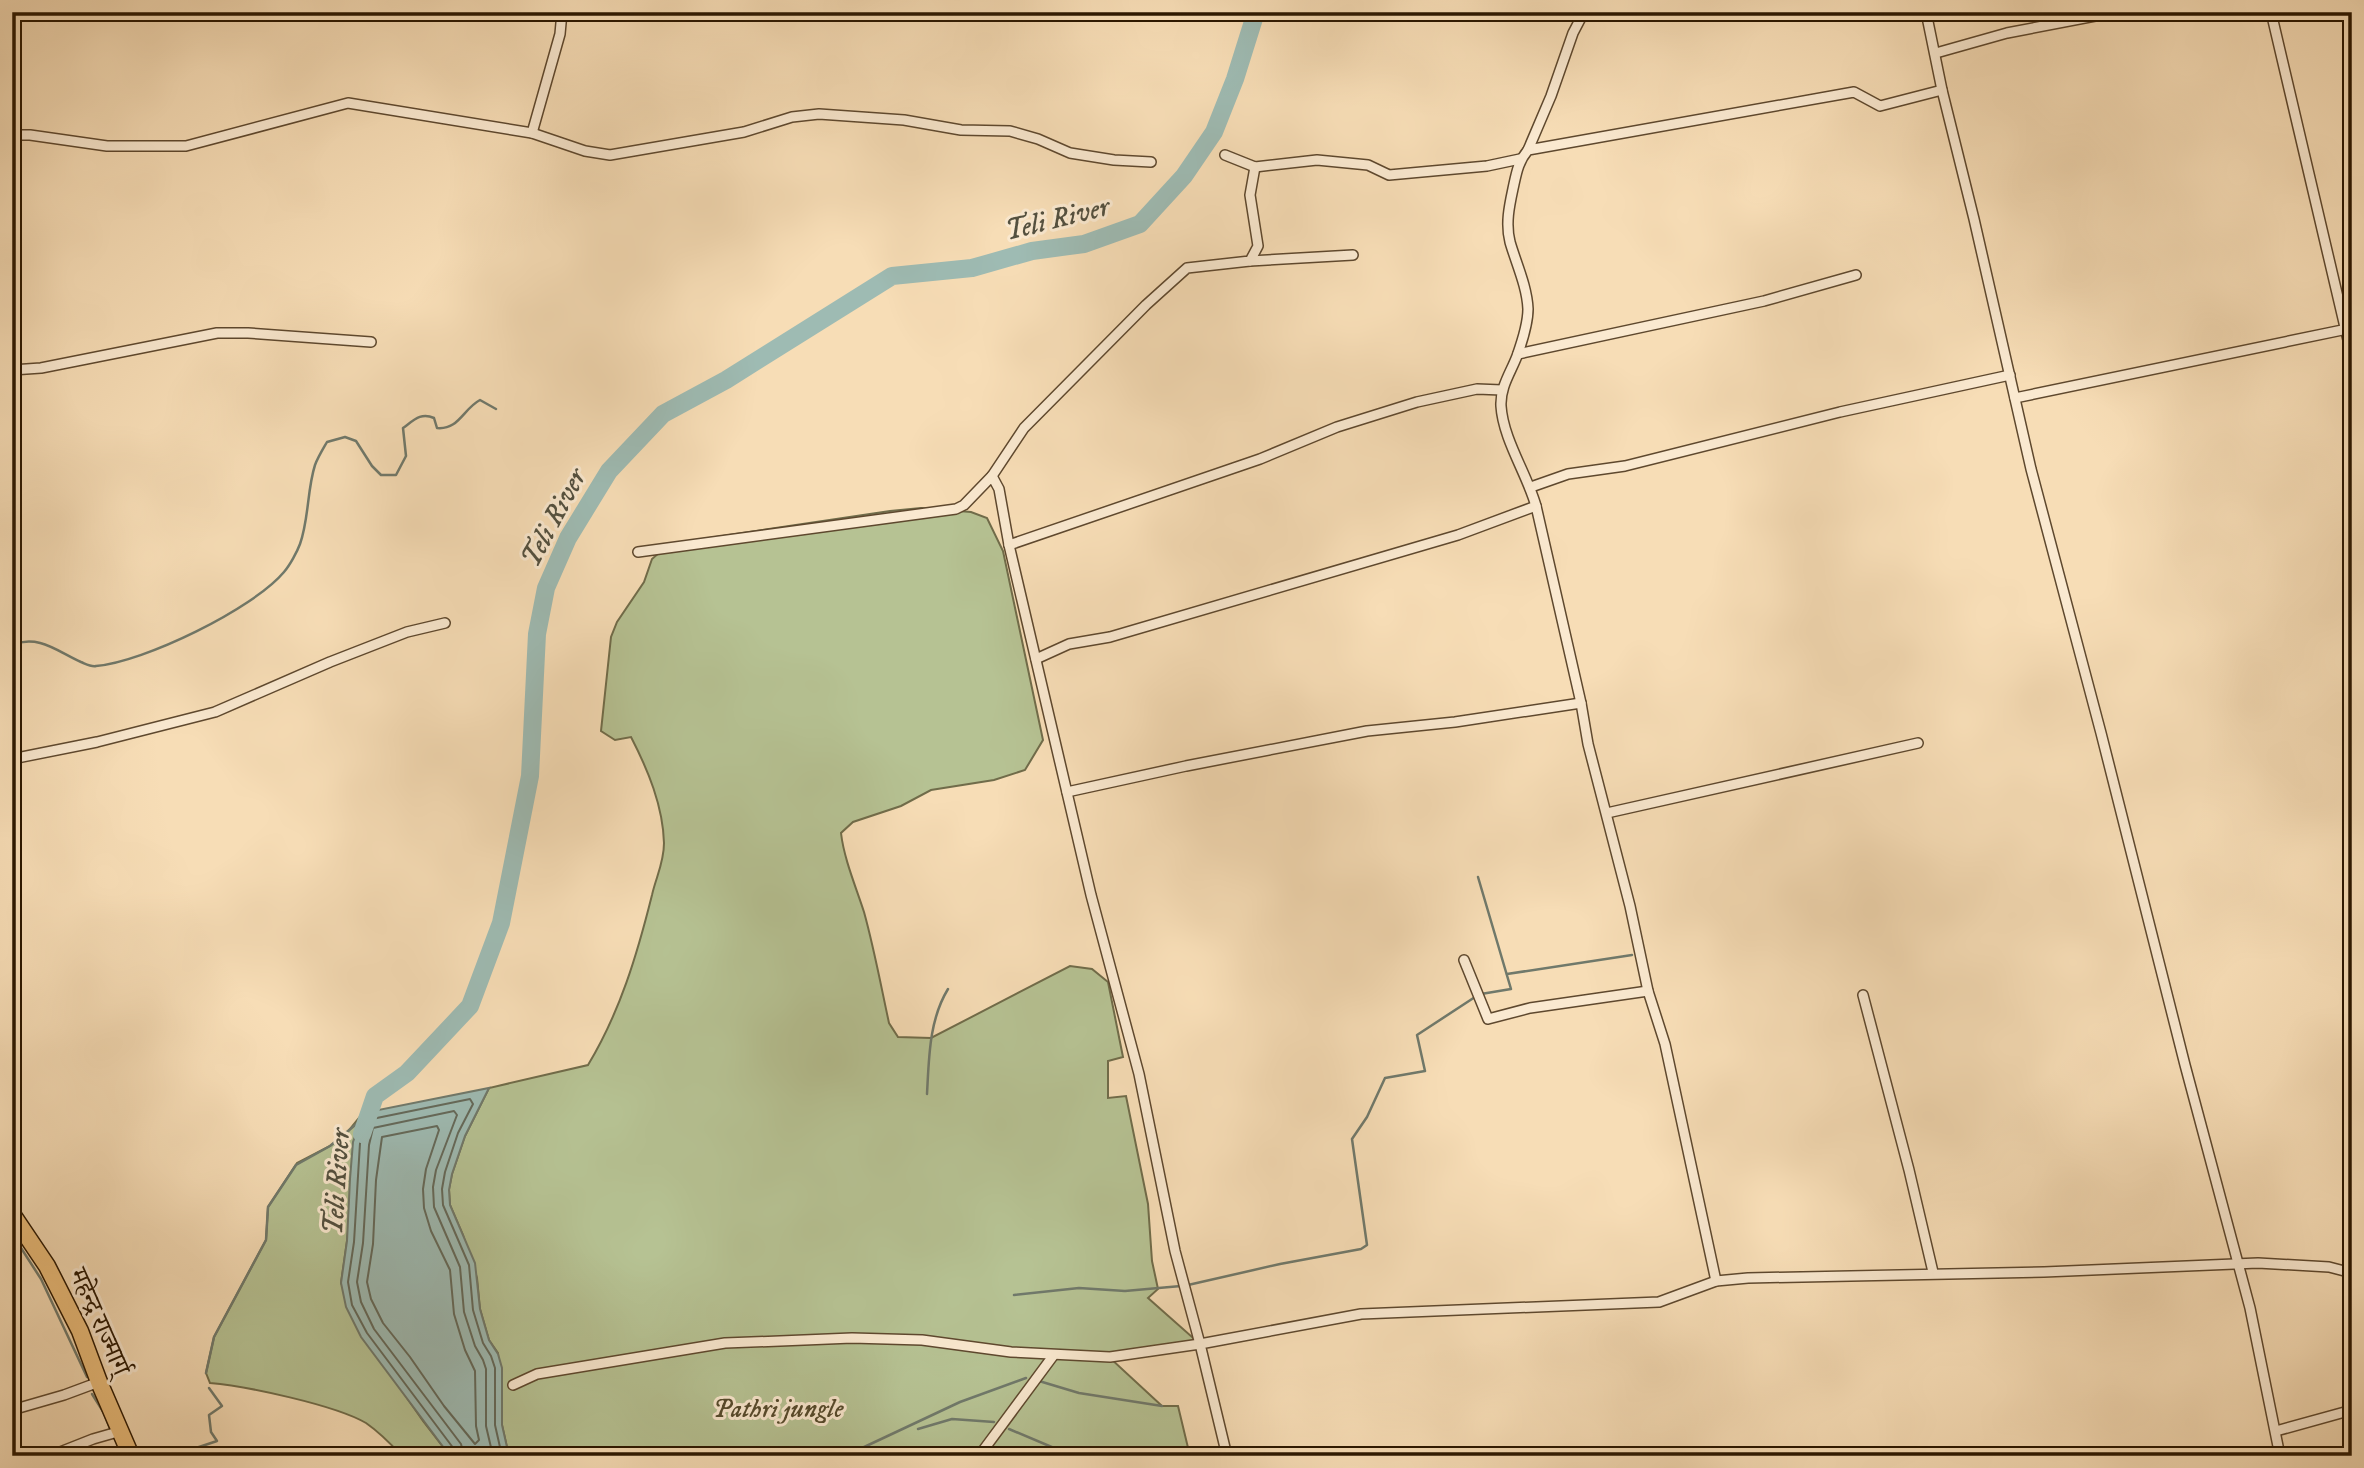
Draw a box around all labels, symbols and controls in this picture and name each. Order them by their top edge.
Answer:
water label: Teli River [1001,189,1115,249]
water label: Teli River [514,461,595,573]
water label: Teli River [316,1126,358,1236]
street label: महेन्द्र राज्मार्ग् [60,1262,139,1384]
park label: Pathri jungle [713,1393,844,1426]

